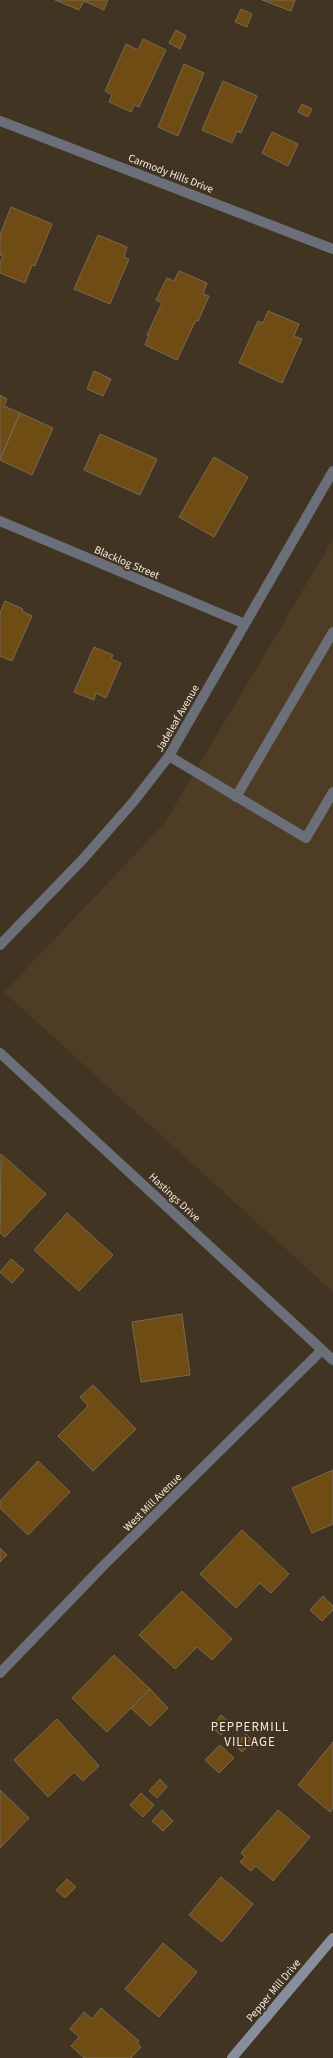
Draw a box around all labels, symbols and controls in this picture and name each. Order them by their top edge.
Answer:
street label: Carmody Hills Drive [126,150,216,197]
street label: Blacklog Street [92,542,162,583]
street label: Jadeleaf Avenue [152,681,203,755]
street label: Hastings Drive [146,1169,204,1226]
street label: West Mill Avenue [120,1470,185,1535]
district label: PEPPERMILL VILLAGE [211,1718,289,1751]
street label: Pepper Mill Drive [243,1955,304,2025]

